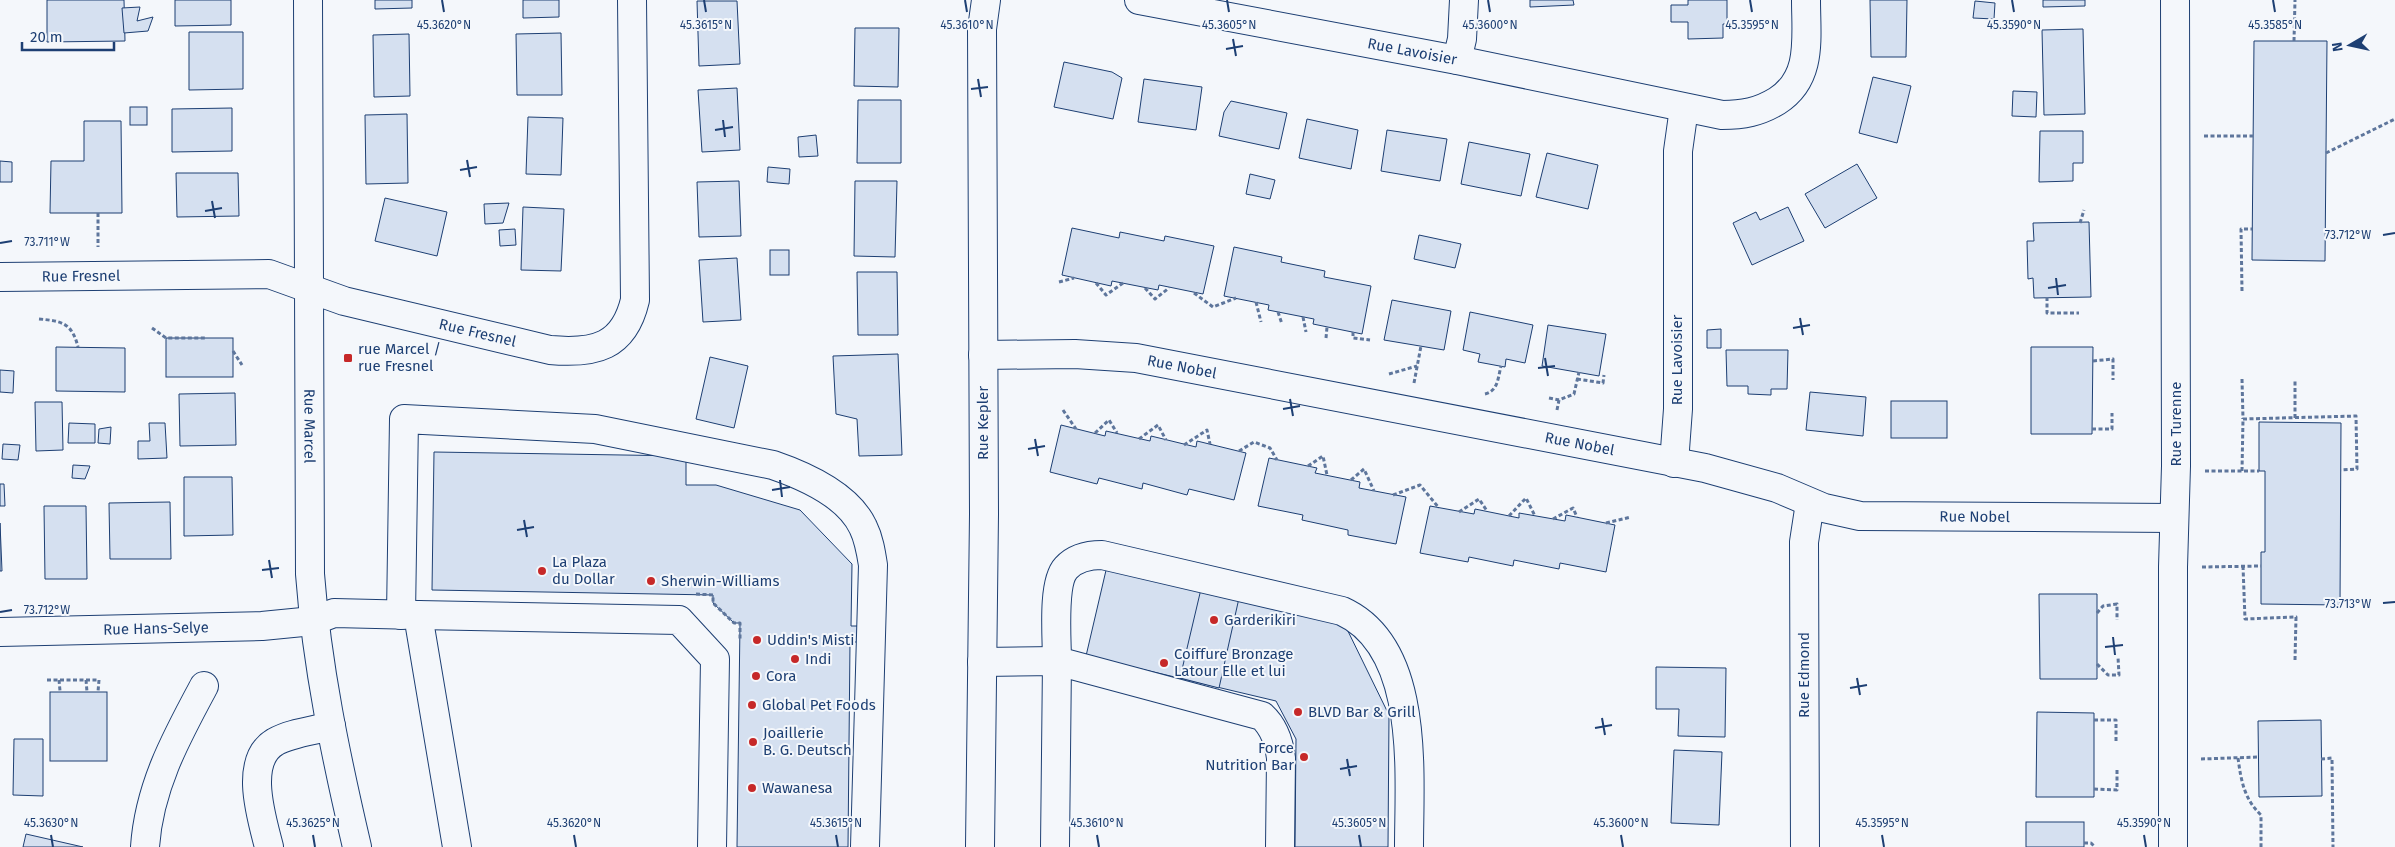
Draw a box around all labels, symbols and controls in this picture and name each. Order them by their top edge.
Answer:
text: 45.3620°N [417,18,471,32]
text: 45.3615°N [680,18,732,32]
text: 45.3610°N [940,18,994,32]
text: 45.3605°N [1202,18,1256,32]
text: 45.3600°N [1462,18,1518,32]
text: 45.3595°N [1725,18,1779,32]
text: 45.3590°N [1987,18,2041,32]
text: 45.3585°N [2248,18,2302,32]
scale bar [22,20,115,52]
north arrow [2325,20,2375,70]
text: 20 m [30,28,63,46]
street label: Rue Lavoisier [1366,34,1459,69]
text: N [2329,41,2347,53]
text: 73.712°W [2325,228,2371,242]
text: 73.711°W [24,235,70,249]
street label: Rue Fresnel [42,267,121,286]
street label: Rue Lavoisier [1668,314,1686,405]
street label: Rue Fresnel [437,315,519,351]
place label: rue Marcel / rue Fresnel [358,340,441,375]
street label: Rue Nobel [1146,351,1219,383]
marker: rue Marcel / rue Fresnel [342,352,354,364]
street label: Rue Turenne [2167,381,2185,467]
street label: Rue Kepler [974,386,992,460]
street label: Rue Marcel [300,389,319,464]
street label: Rue Nobel [1543,428,1617,459]
street label: Rue Nobel [1939,508,2011,526]
place label: La Plaza du Dollar [552,553,615,588]
marker: La Plaza du Dollar [536,565,548,577]
place label: Sherwin-Williams [661,572,779,590]
marker: Sherwin-Williams [645,575,657,587]
text: 73.713°W [2325,597,2371,611]
text: 73.712°W [24,603,70,617]
place label: Garderikiri [1224,611,1296,629]
marker: Garderikiri [1208,614,1220,626]
street label: Rue Hans-Selye [103,618,209,639]
place label: Uddin's Misti [767,631,854,649]
street label: Rue Edmond [1795,632,1813,718]
marker: Uddin's Misti [751,634,763,646]
place label: Coiffure Bronzage Latour Elle et lui [1174,645,1293,680]
place label: Indi [805,650,831,668]
marker: Indi [789,653,801,665]
marker: Coiffure Bronzage Latour Elle et lui [1158,657,1170,669]
place label: Cora [766,667,796,685]
marker: Cora [750,670,762,682]
place label: Global Pet Foods [762,696,876,714]
marker: Global Pet Foods [746,699,758,711]
place label: BLVD Bar & Grill [1308,703,1416,721]
marker: BLVD Bar & Grill [1292,706,1304,718]
place label: Joaillerie B. G. Deutsch [763,724,852,759]
marker: Joaillerie B. G. Deutsch [747,736,759,748]
place label: Force Nutrition Bar [1205,739,1294,774]
marker: Force Nutrition Bar [1298,751,1310,763]
place label: Wawanesa [762,779,833,797]
marker: Wawanesa [746,782,758,794]
text: 45.3630°N [24,816,78,830]
text: 45.3625°N [286,816,340,830]
text: 45.3620°N [547,816,601,830]
text: 45.3615°N [810,816,862,830]
text: 45.3610°N [1070,816,1124,830]
text: 45.3605°N [1332,816,1386,830]
text: 45.3600°N [1593,816,1649,830]
text: 45.3595°N [1855,816,1909,830]
text: 45.3590°N [2117,816,2171,830]

